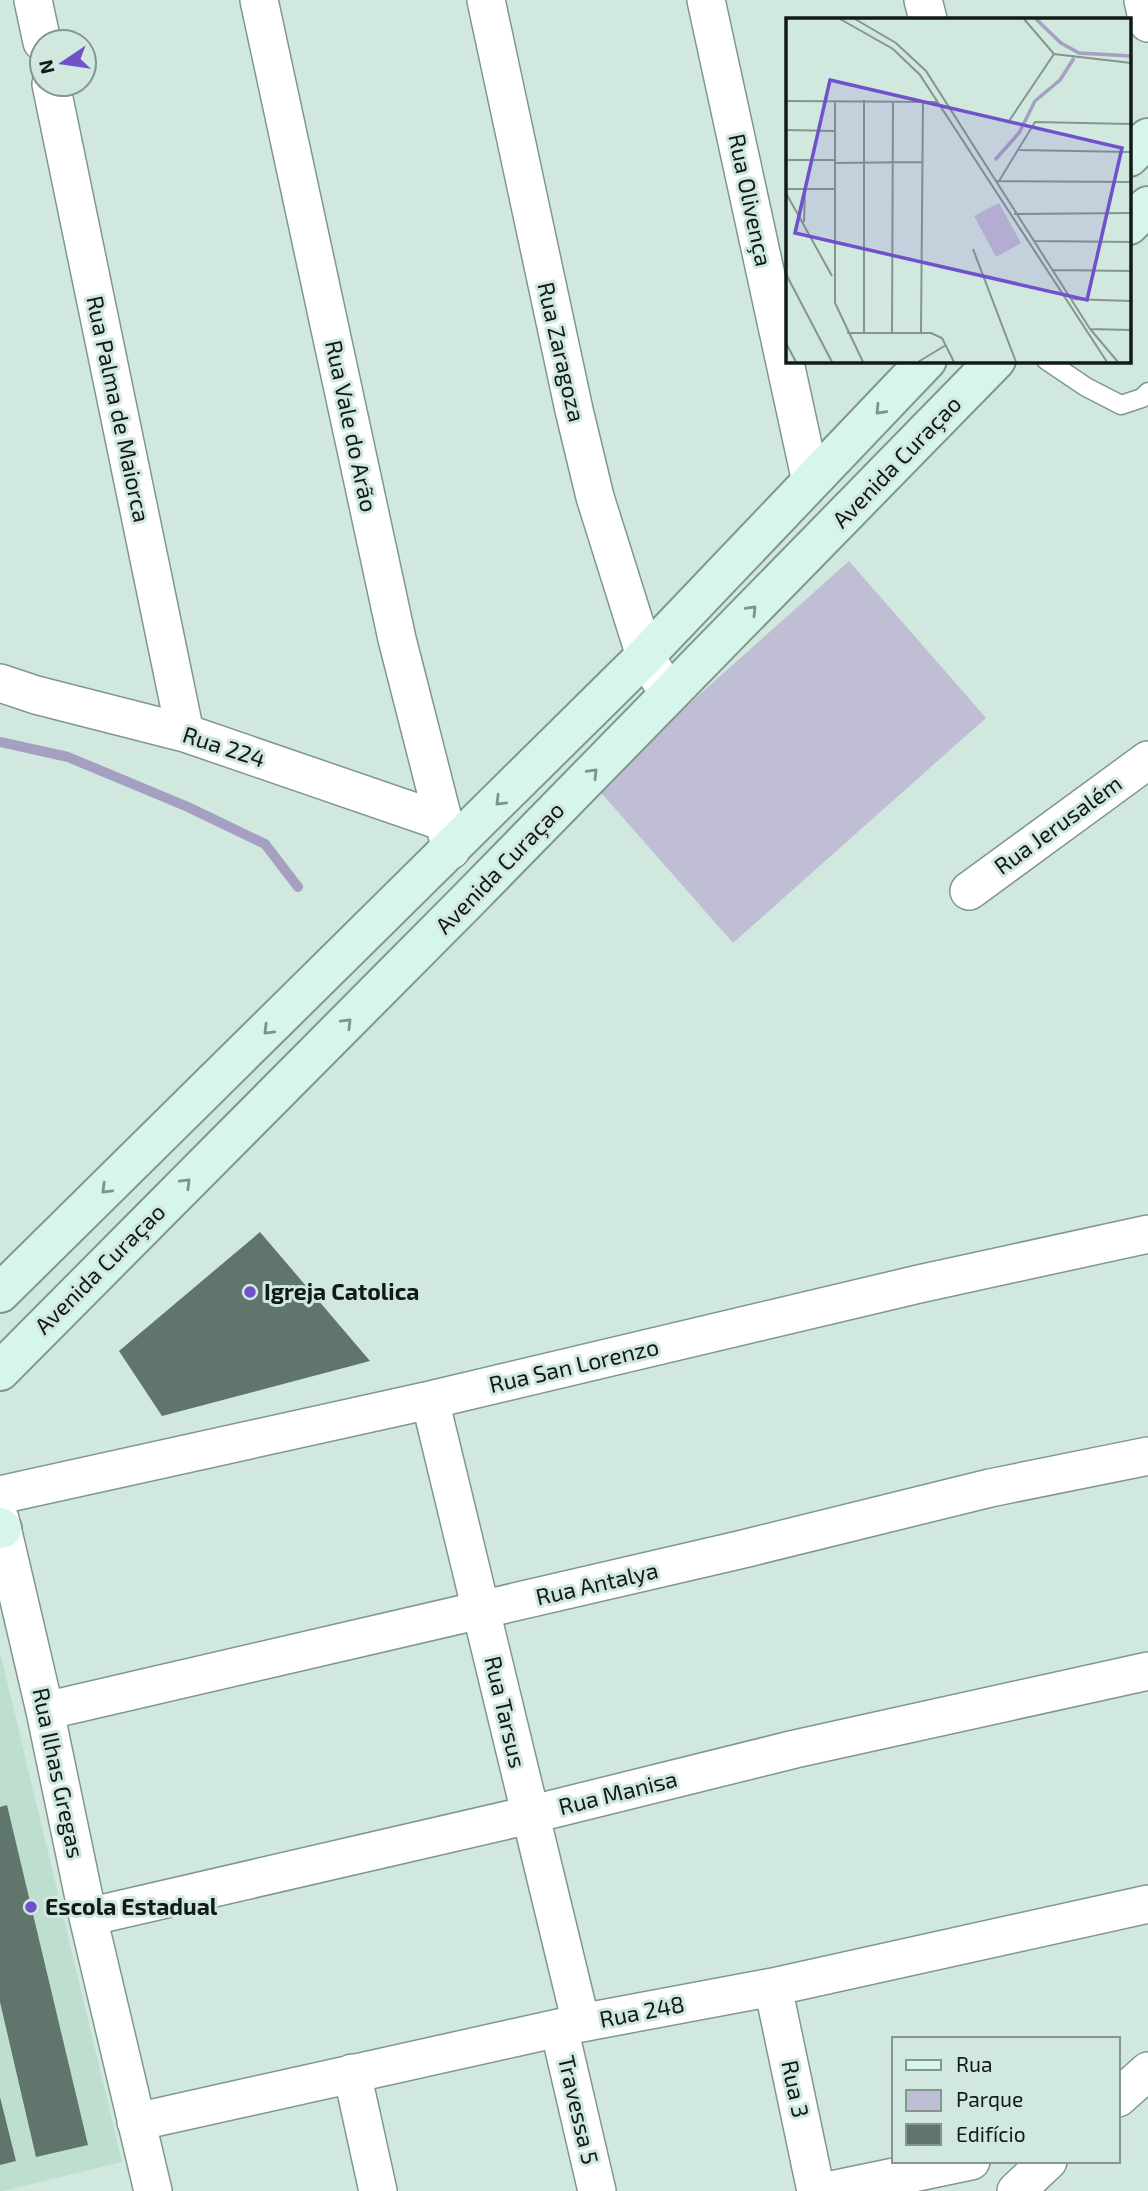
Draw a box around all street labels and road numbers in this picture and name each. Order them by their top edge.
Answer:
street label: Rua Olivença [722,131,779,269]
street label: Rua Zaragoza [532,279,592,424]
street label: Rua Palma de Maiorca [81,293,157,525]
street label: Rua Vale do Arão [320,337,384,514]
street label: Avenida Curaçao [826,389,967,534]
street label: Rua 224 [180,720,269,773]
street label: Rua Jerusalém [988,769,1127,880]
street label: Avenida Curaçao [429,795,570,940]
street label: Avenida Curaçao [28,1197,171,1340]
street label: Rua San Lorenzo [486,1332,661,1398]
street label: Rua Antalya [533,1555,661,1611]
street label: Rua Tarsus [480,1653,532,1771]
street label: Rua Ilhas Gregas [27,1685,91,1861]
street label: Rua Manisa [556,1764,680,1820]
street label: Rua 248 [597,1989,687,2033]
street label: Travessa 5 [553,2053,605,2167]
street label: Rua 3 [776,2058,816,2120]

